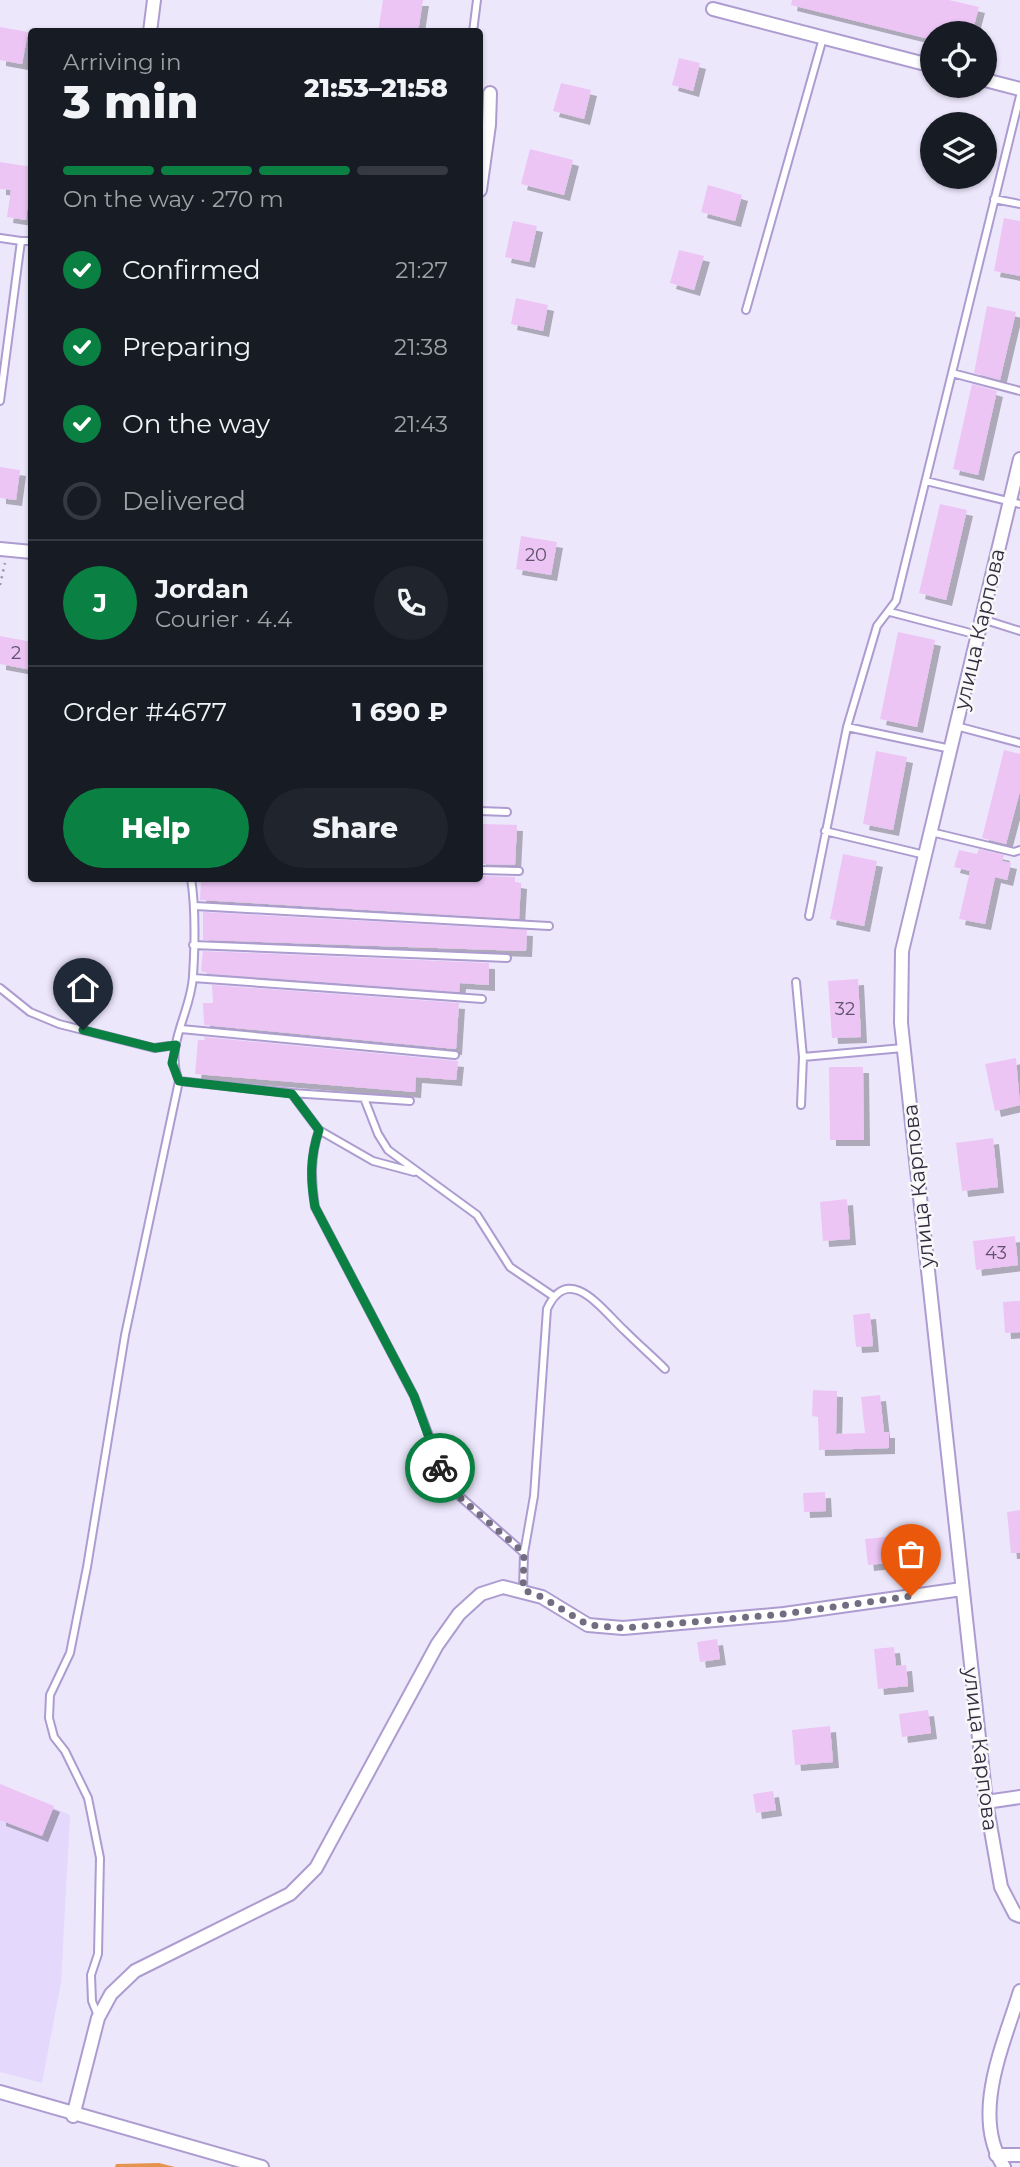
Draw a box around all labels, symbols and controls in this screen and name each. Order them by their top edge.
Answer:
map controls [920,21,997,189]
button: locate [920,21,997,98]
text: Arriving in [63,48,182,76]
text: 21:53–21:58 [304,72,448,104]
text: 3 min [63,73,199,130]
button: layers [920,112,997,189]
text: On the way · 270 m [63,185,284,213]
icon: check [63,251,101,289]
text: Confirmed [122,254,261,286]
text: 21:27 [395,256,448,284]
icon: check [63,328,101,366]
text: Preparing [122,331,251,363]
text: 21:38 [394,333,448,361]
icon: check [63,405,101,443]
text: On the way [122,408,270,440]
text: 21:43 [394,410,448,438]
text: Delivered [122,485,246,517]
house number: 20 [525,544,547,566]
street label: улица Карпова [948,546,1010,713]
button: phone [374,566,448,640]
text: Jordan [155,573,249,605]
text: J [93,587,107,619]
text: Courier · 4.4 [155,605,292,633]
house number: 2 [11,642,21,664]
text: Order #4677 [63,696,227,728]
text: 1 690 ₽ [352,696,448,728]
button: Help [63,788,249,868]
button: Share [263,788,448,868]
pin [53,958,113,1030]
icon: home [64,969,102,1007]
house number: 32 [835,998,855,1020]
street label: улица Карпова [897,1103,939,1270]
house number: 43 [985,1242,1007,1264]
courier [405,1433,475,1503]
icon: bike [421,1449,459,1487]
pin [881,1524,941,1596]
icon: bag [892,1535,930,1573]
street label: улица Карпова [958,1665,1003,1832]

